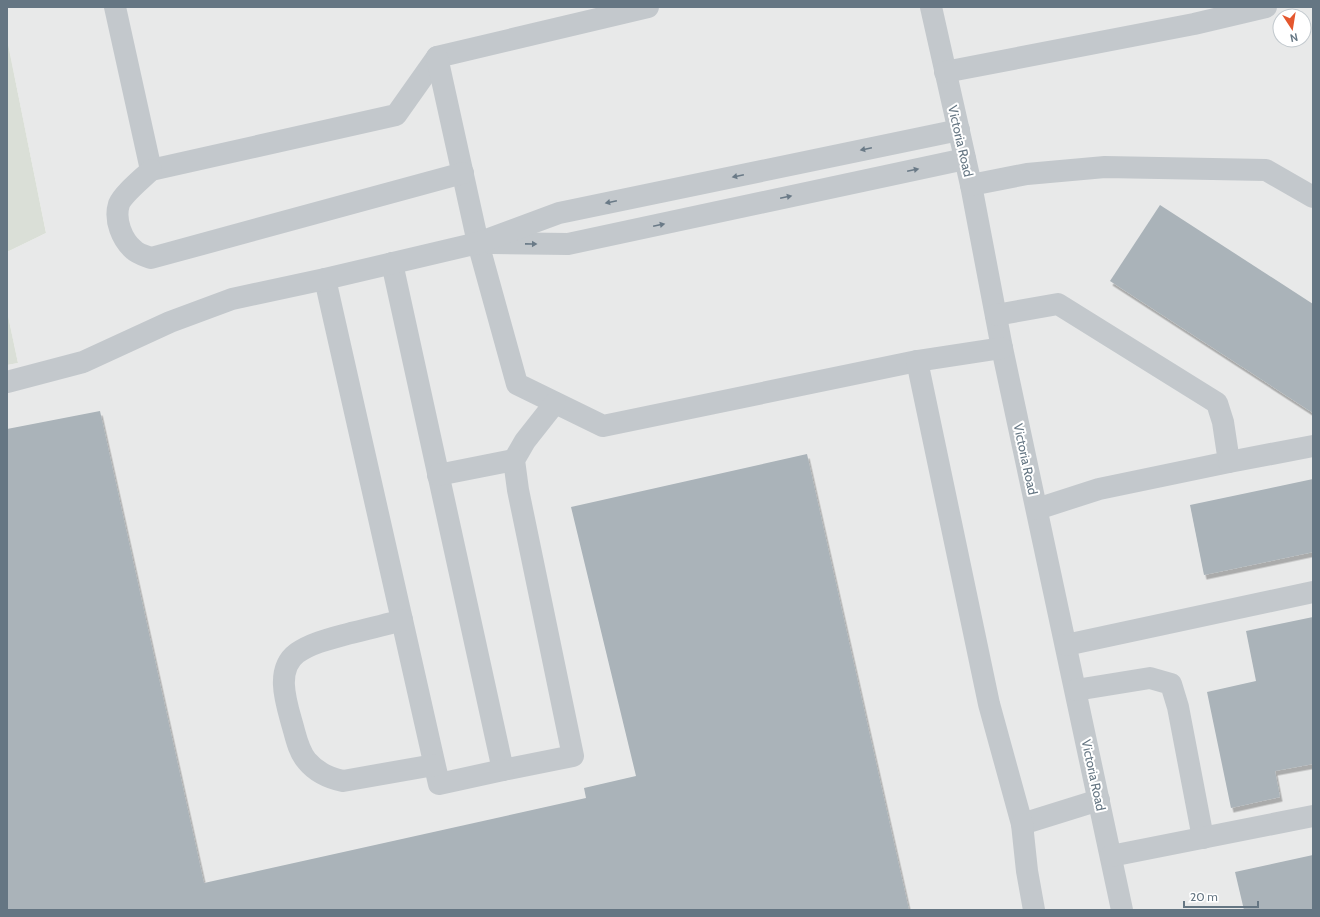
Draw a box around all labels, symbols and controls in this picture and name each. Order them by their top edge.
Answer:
north arrow [1272,8,1312,48]
text: N [1289,30,1299,45]
street label: Victoria Road [945,104,977,178]
one-way arrow [859,147,872,153]
one-way arrow [907,166,920,172]
one-way arrow [732,173,744,179]
one-way arrow [780,194,793,200]
one-way arrow [605,200,617,206]
one-way arrow [653,221,665,227]
one-way arrow [525,241,538,247]
street label: Victoria Road [1011,422,1041,496]
street label: Victoria Road [1079,738,1109,812]
scale bar [1184,883,1258,909]
text: 20 m [1190,889,1218,904]

